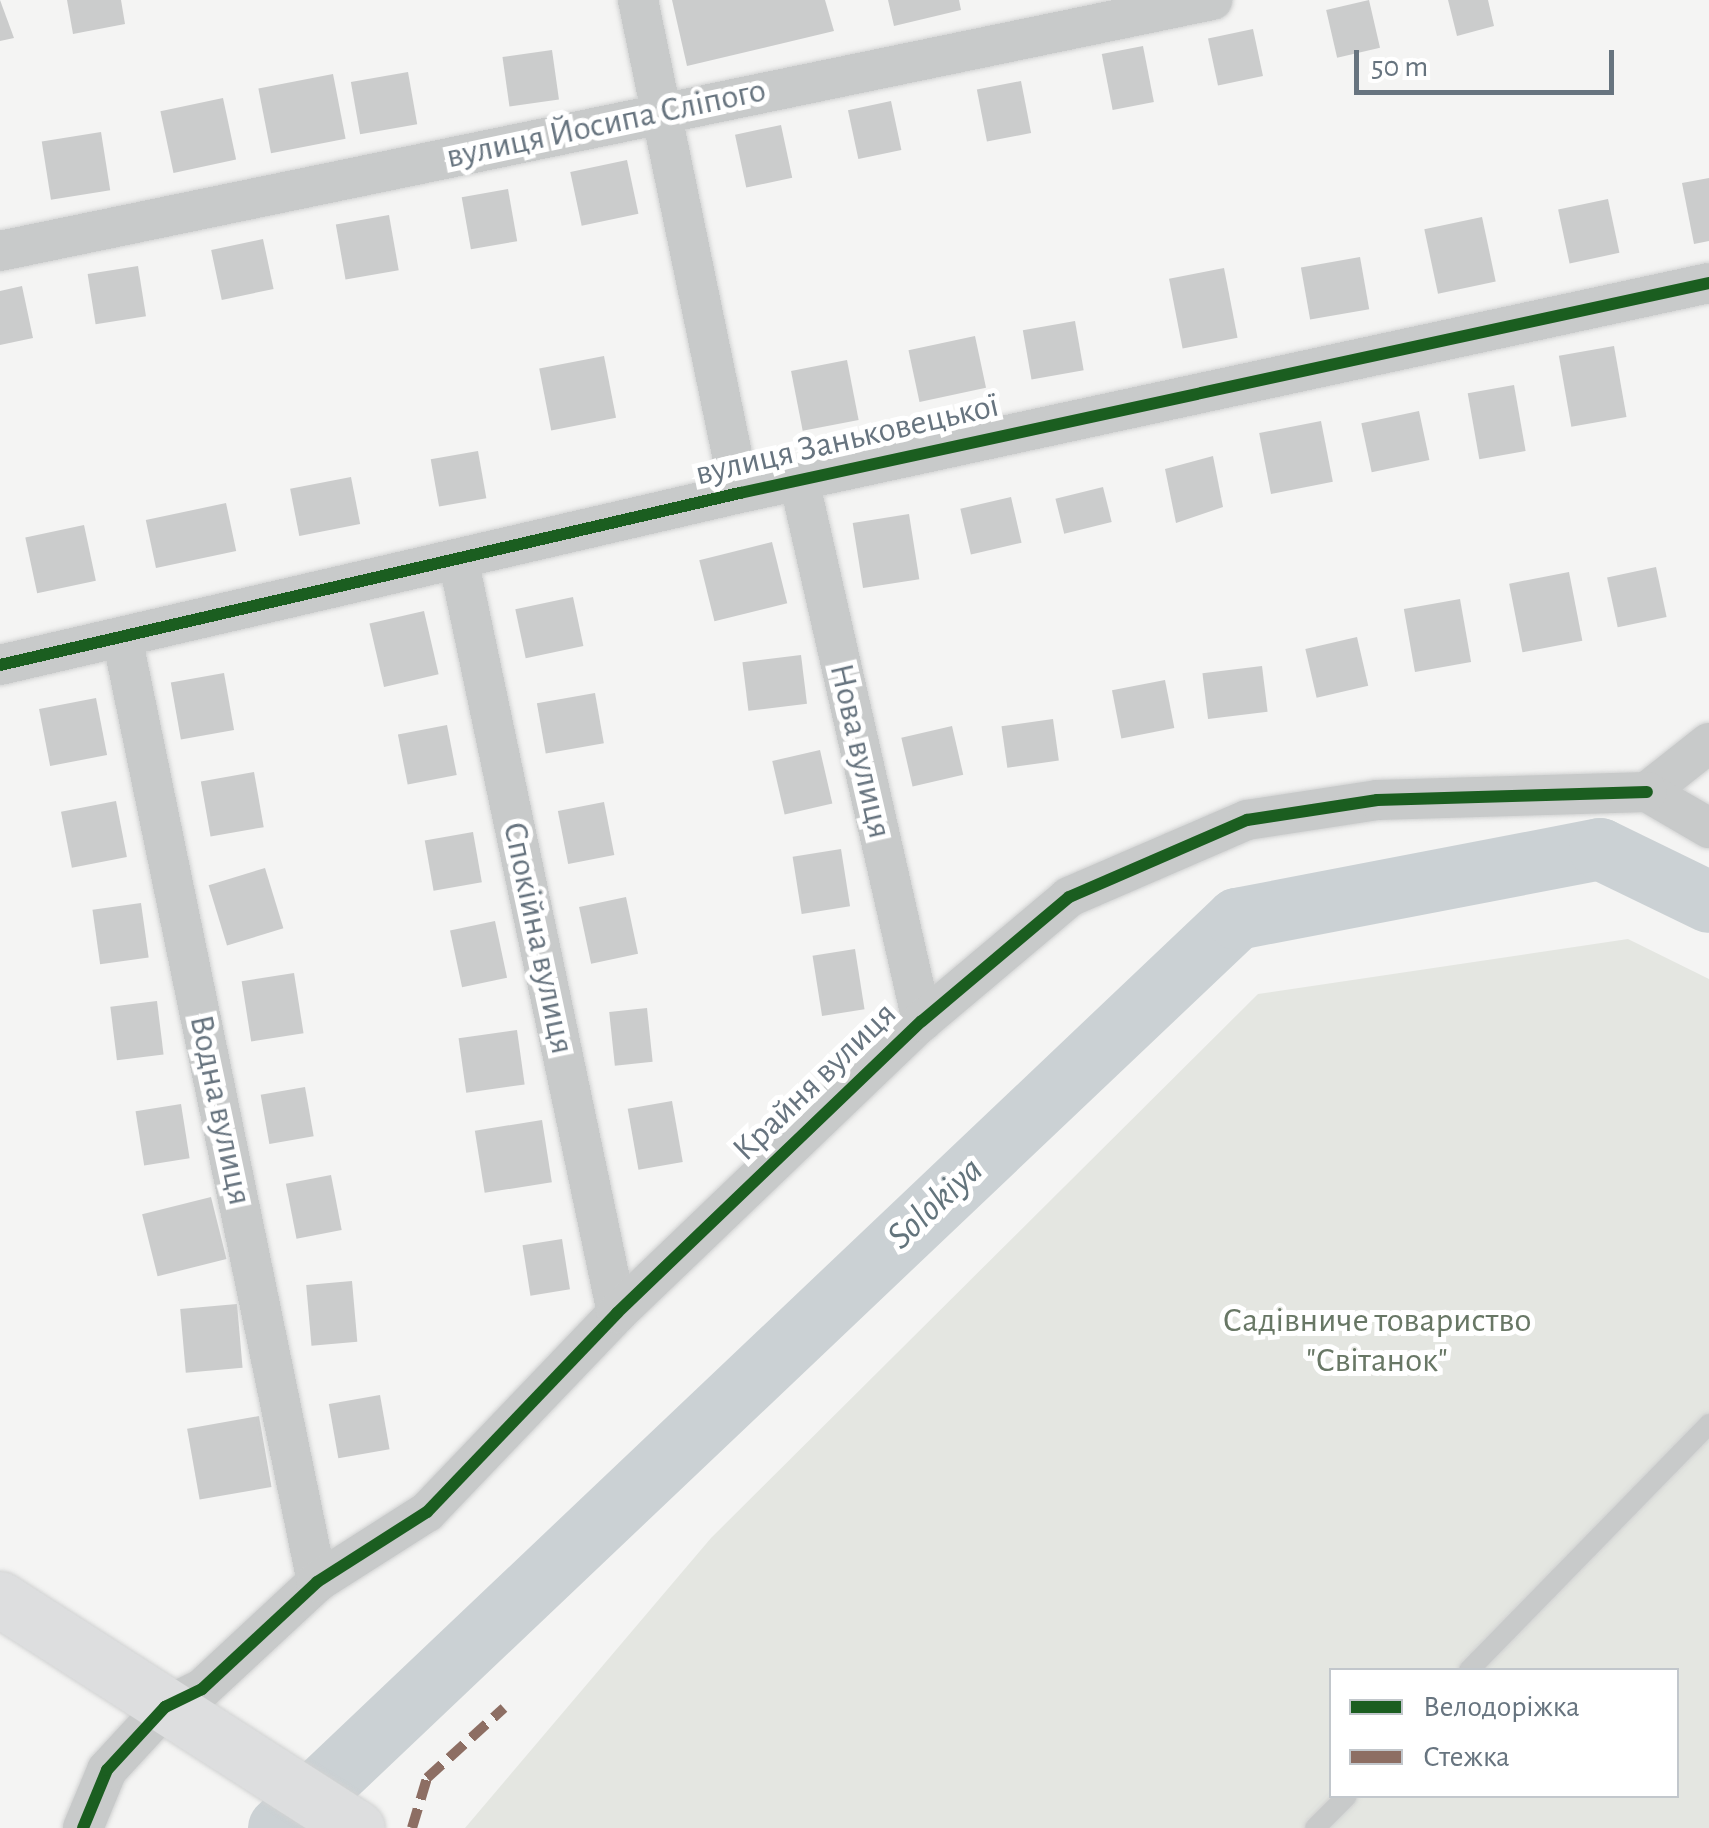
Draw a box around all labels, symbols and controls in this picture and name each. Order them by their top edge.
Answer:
scale bar [1359,30,1619,92]
text: 50 m [1371,52,1428,82]
street label: вулиця Йосипа Сліпого [443,70,769,178]
street label: вулиця Заньковецької [691,385,1003,495]
street label: Нова вулиця [819,659,901,843]
street label: Спокійна вулиця [493,818,583,1058]
street label: Крайня вулиця [724,993,906,1171]
street label: Водна вулиця [179,1011,261,1209]
water label: Solokiya [879,1148,993,1260]
park label: Садівниче товариство "Світанок" [1223,1300,1531,1382]
legend [1329,1668,1679,1798]
text: Велодоріжка [1423,1692,1580,1722]
text: Стежка [1423,1742,1510,1772]

